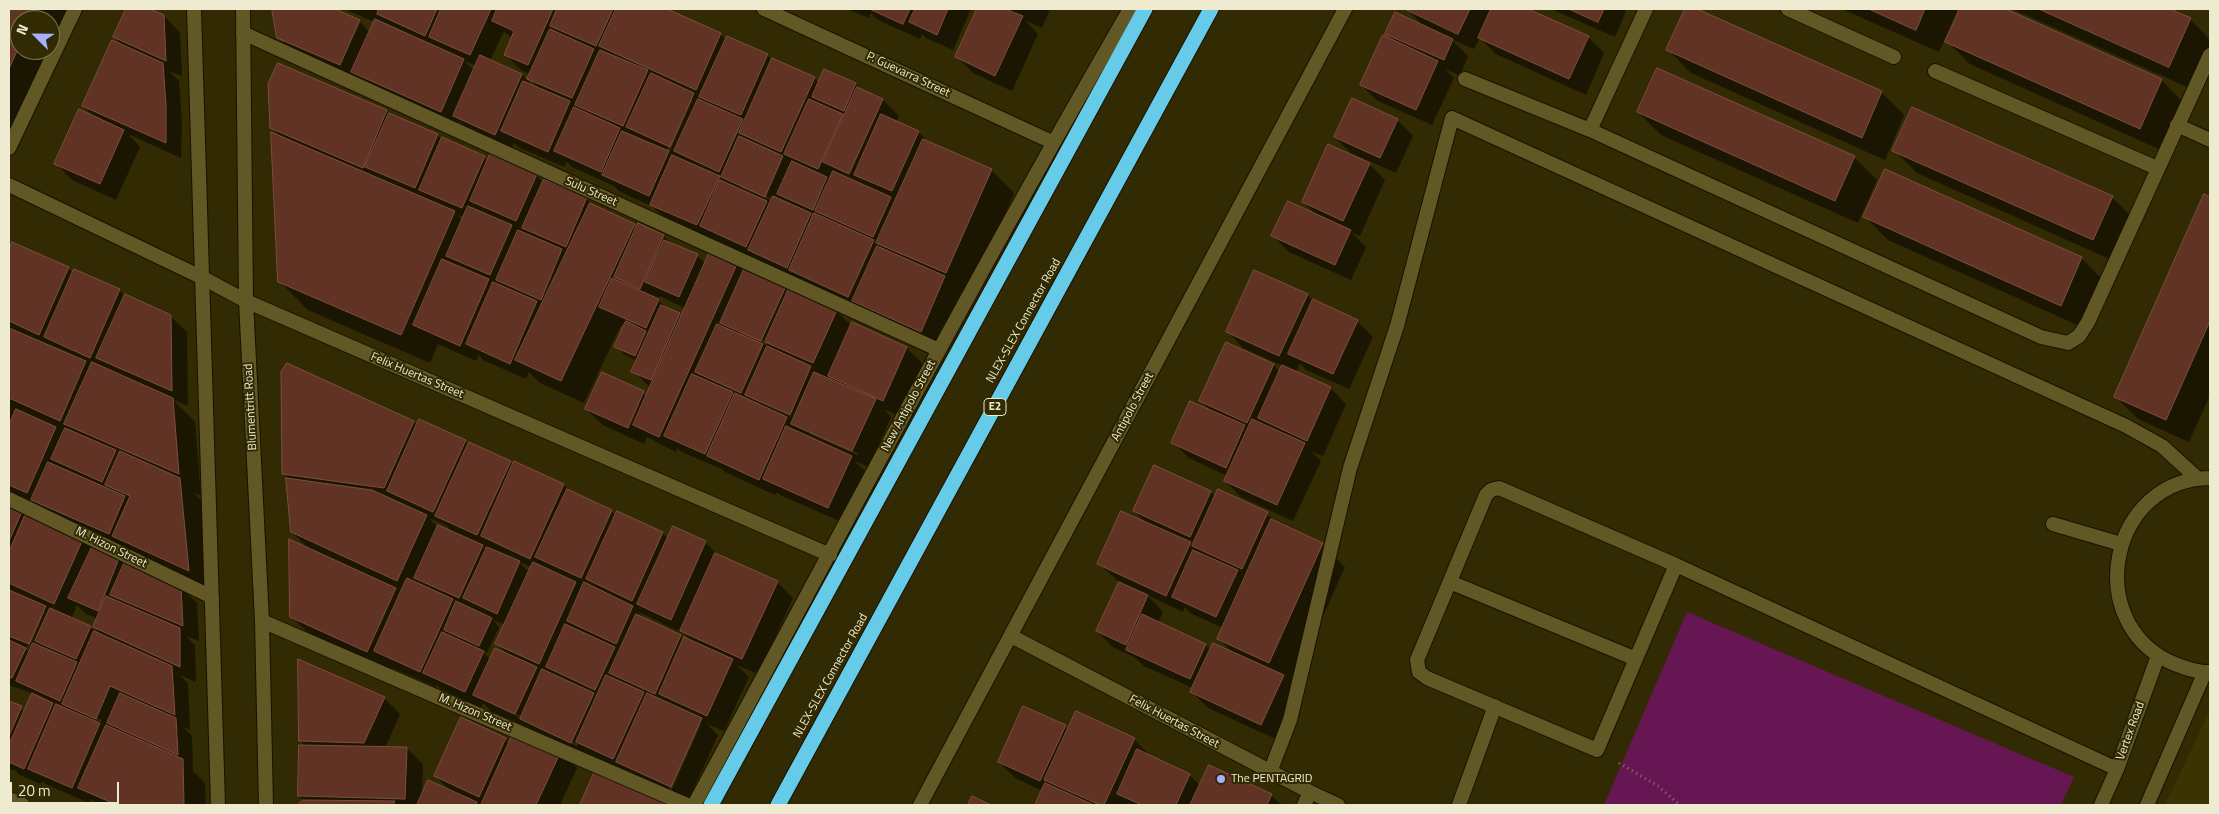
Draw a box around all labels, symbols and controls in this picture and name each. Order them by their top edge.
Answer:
north arrow [10,10,60,60]
text: N [10,21,33,38]
street label: P. Guevarra Street [864,49,952,101]
street label: Sulu Street [563,174,619,210]
street label: NLEX-SLEX Connector Road [984,256,1064,386]
street label: Felix Huertas Street [368,350,466,402]
street label: New Antipolo Street [879,358,939,454]
street label: Blumentritt Road [242,363,260,451]
street label: Antipolo Street [1109,370,1157,444]
road number: E2 [984,398,1006,416]
street label: M. Hizon Street [73,524,149,572]
street label: NLEX-SLEX Connector Road [791,611,871,741]
street label: M. Hizon Street [436,691,514,735]
street label: Felix Huertas Street [1127,692,1221,752]
street label: Vertex Road [2114,700,2148,762]
scale bar [12,772,121,804]
place label: The PENTAGRID [1231,772,1313,786]
marker: The PENTAGRID [1215,773,1227,785]
text: 20 m [18,779,51,802]

